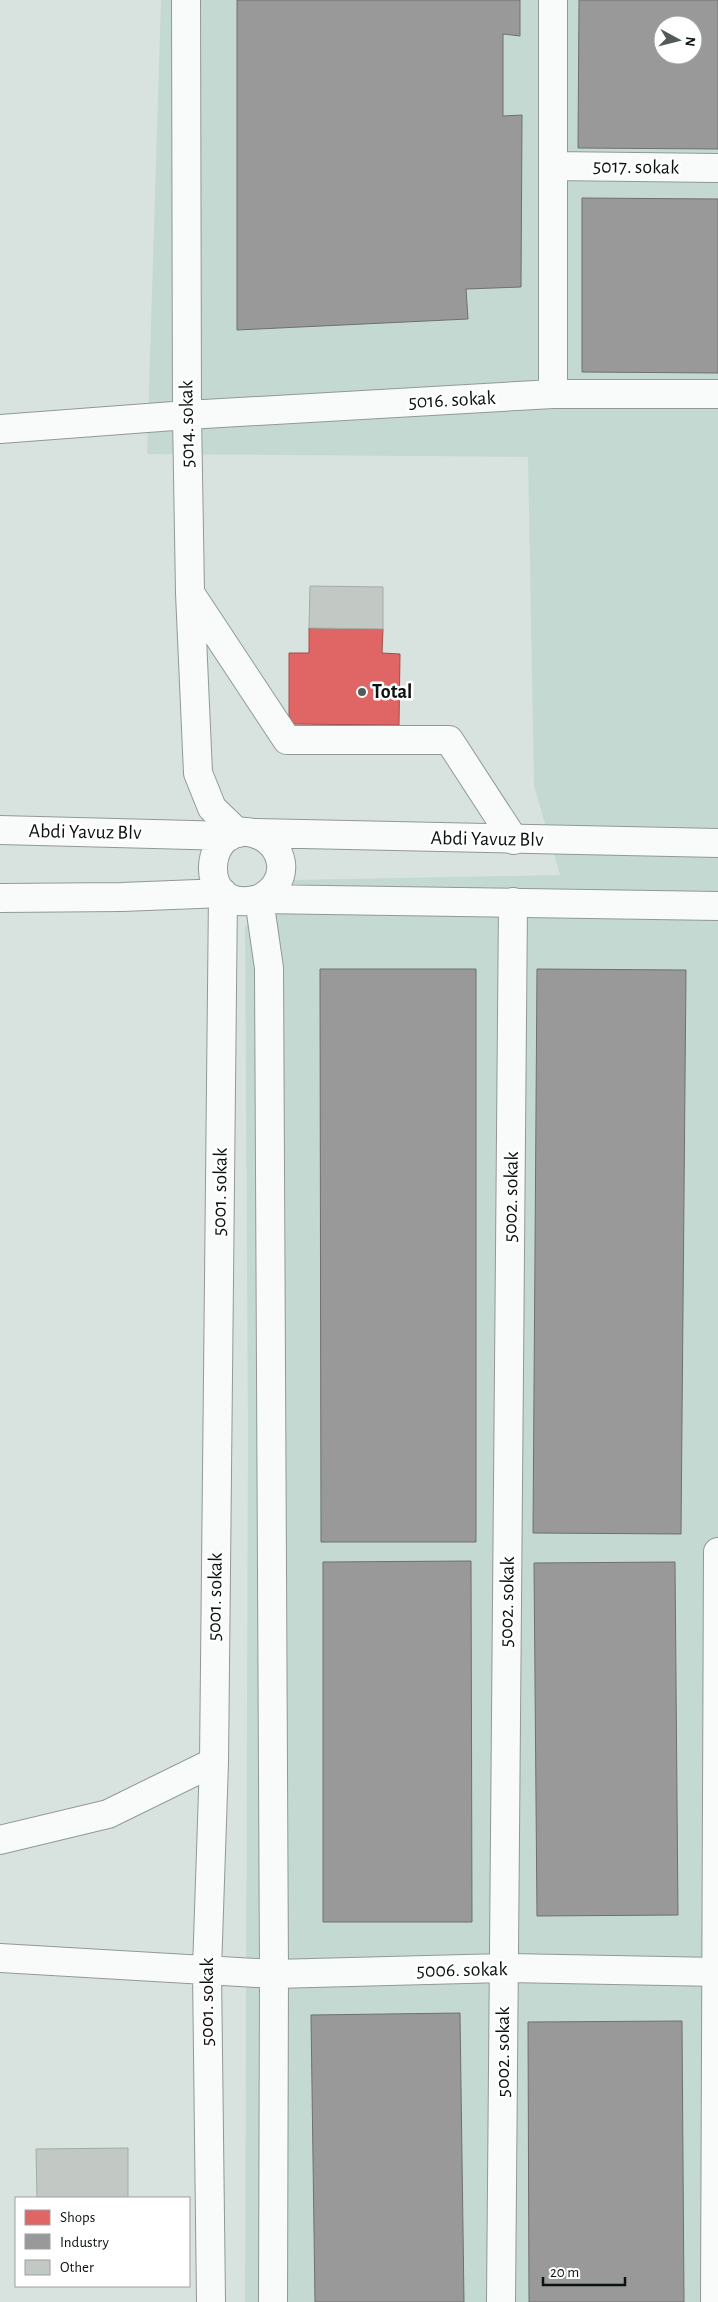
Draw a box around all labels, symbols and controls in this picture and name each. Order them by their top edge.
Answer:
north arrow [653,15,703,65]
text: N [682,36,697,47]
street label: 5017. sokak [593,156,679,178]
street label: 5014. sokak [176,380,198,468]
street label: 5016. sokak [408,388,496,412]
place label: Total [372,682,412,702]
marker: Total [356,686,368,698]
street label: Abdi Yavuz Blv [28,821,142,843]
street label: Abdi Yavuz Blv [430,828,544,850]
street label: 5001. sokak [209,1148,231,1236]
street label: 5002. sokak [500,1151,522,1243]
street label: 5001. sokak [204,1553,226,1641]
street label: 5002. sokak [496,1556,518,1648]
street label: 5001. sokak [197,1958,217,2046]
street label: 5006. sokak [416,1959,508,1981]
street label: 5002. sokak [493,2007,513,2097]
legend [15,2197,190,2287]
text: Shops [60,2210,95,2225]
text: Industry [60,2235,109,2250]
scale bar [543,2254,626,2286]
text: Other [60,2260,94,2275]
text: 20 m [550,2265,579,2280]

